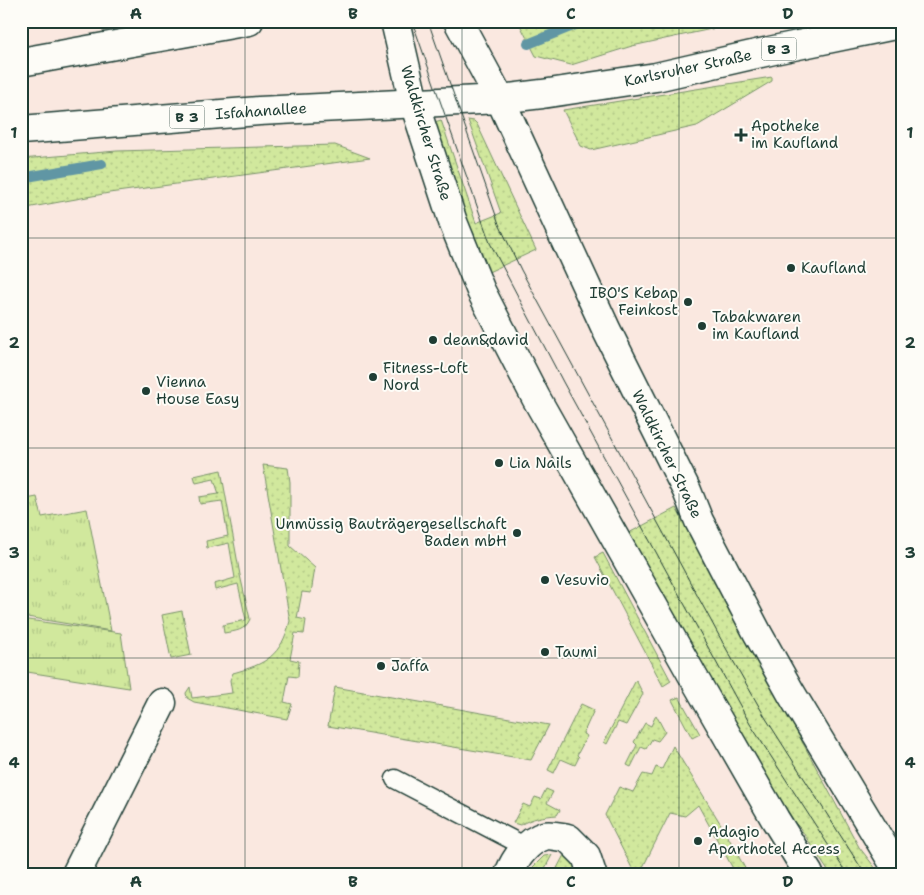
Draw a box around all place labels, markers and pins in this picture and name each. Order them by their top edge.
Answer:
place label: Apotheke im Kaufland [751,116,839,153]
marker: Apotheke im Kaufland [735,129,747,141]
place label: Kaufland [801,258,867,278]
marker: Kaufland [785,262,797,274]
place label: IBO'S Kebap Feinkost [589,283,678,320]
marker: IBO'S Kebap Feinkost [682,296,694,308]
place label: Tabakwaren im Kaufland [712,307,801,344]
marker: Tabakwaren im Kaufland [696,320,708,332]
place label: dean&david [443,330,529,350]
marker: dean&david [427,334,439,346]
place label: Fitness-Loft Nord [383,358,468,395]
marker: Fitness-Loft Nord [367,371,379,383]
place label: Vienna House Easy [156,372,239,409]
marker: Vienna House Easy [140,385,152,397]
place label: Lia Nails [509,453,572,473]
marker: Lia Nails [493,457,505,469]
place label: Unmüssig Bauträgergesellschaft Baden mbH [276,514,507,551]
marker: Unmüssig Bauträgergesellschaft Baden mbH [511,527,523,539]
place label: Vesuvio [555,570,609,590]
marker: Vesuvio [539,574,551,586]
place label: Taumi [555,642,597,662]
marker: Taumi [539,646,551,658]
place label: Jaffa [391,656,429,676]
marker: Jaffa [375,660,387,672]
place label: Adagio Aparthotel Access [708,822,840,859]
marker: Adagio Aparthotel Access [692,835,704,847]

